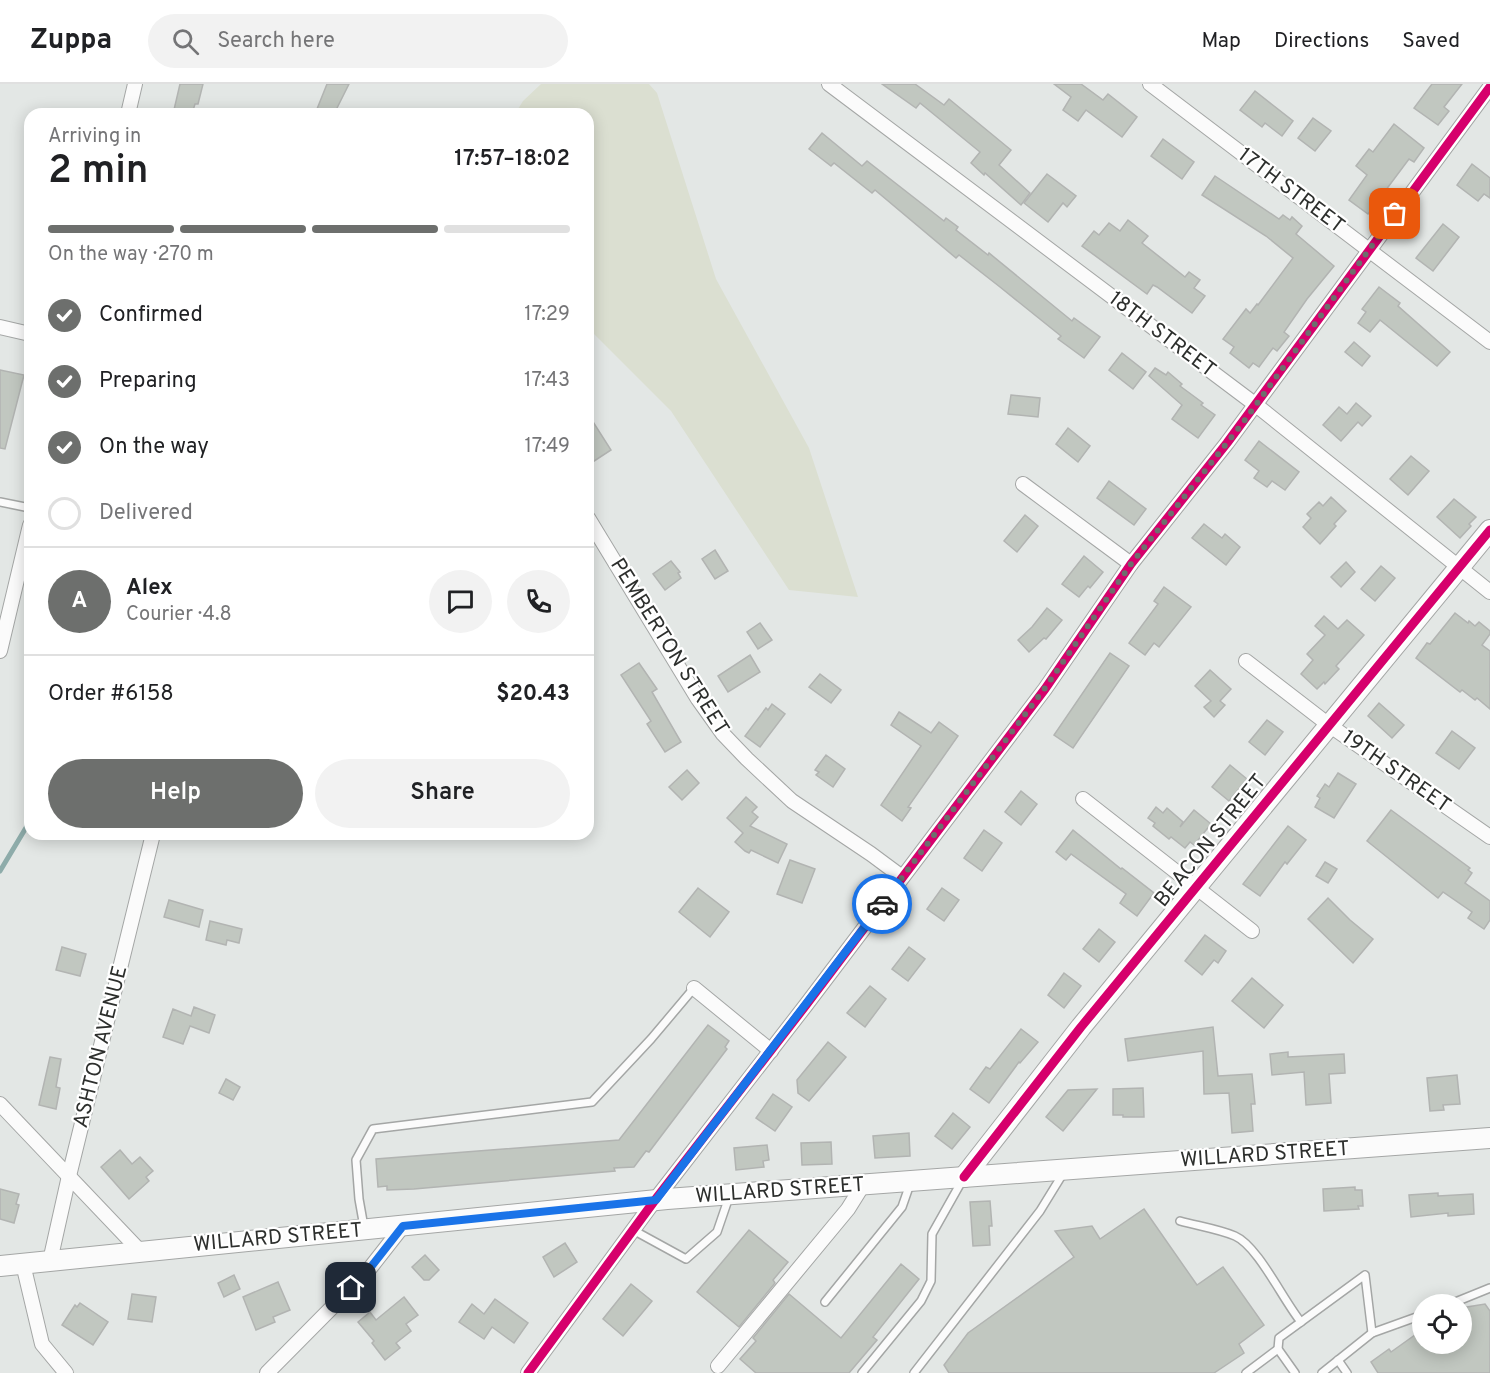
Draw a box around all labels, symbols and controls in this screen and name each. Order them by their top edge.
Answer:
search box [148,14,568,68]
text: Zuppa [30,23,112,59]
icon: search [169,25,202,58]
text: Search here [217,28,335,55]
text: Map [1201,28,1241,55]
text: Directions [1274,28,1369,55]
text: Saved [1402,28,1460,55]
text: Arriving in [48,124,141,150]
street label: 17TH STREET [1232,142,1350,240]
text: 17:57–18:02 [454,146,570,173]
text: 2 min [48,148,149,197]
pin [1369,188,1420,239]
icon: bag [1378,197,1411,230]
text: On the way · 270 m [48,242,214,268]
street label: 18TH STREET [1103,286,1221,384]
icon: check [48,299,81,332]
text: Confirmed [99,302,203,329]
text: 17:29 [524,302,570,328]
icon: check [48,365,81,398]
text: Preparing [99,368,197,395]
text: 17:43 [524,368,570,394]
icon: check [48,431,81,464]
text: On the way [99,434,209,461]
text: 17:49 [524,434,570,460]
text: Delivered [99,500,193,527]
street label: PEMBERTON STREET [603,553,735,741]
button: chat [429,570,492,633]
button: phone [507,570,570,633]
text: Alex [126,575,173,602]
text: A [72,588,87,615]
text: Courier · 4.8 [126,602,232,628]
text: Order #6158 [48,681,174,708]
text: $20.43 [496,681,570,708]
street label: 19TH STREET [1336,724,1456,820]
button: Help [48,759,303,828]
button: Share [315,759,570,828]
street label: BEACON STREET [1149,769,1273,913]
courier [852,874,912,934]
icon: car [866,888,899,921]
street label: ASHTON AVENUE [68,963,134,1131]
street label: WILLARD STREET [1179,1136,1351,1174]
street label: WILLARD STREET [694,1172,866,1210]
street label: WILLARD STREET [192,1217,364,1259]
pin [325,1262,376,1313]
icon: home [334,1271,367,1304]
map controls [1412,1294,1472,1354]
button: locate [1412,1294,1472,1354]

